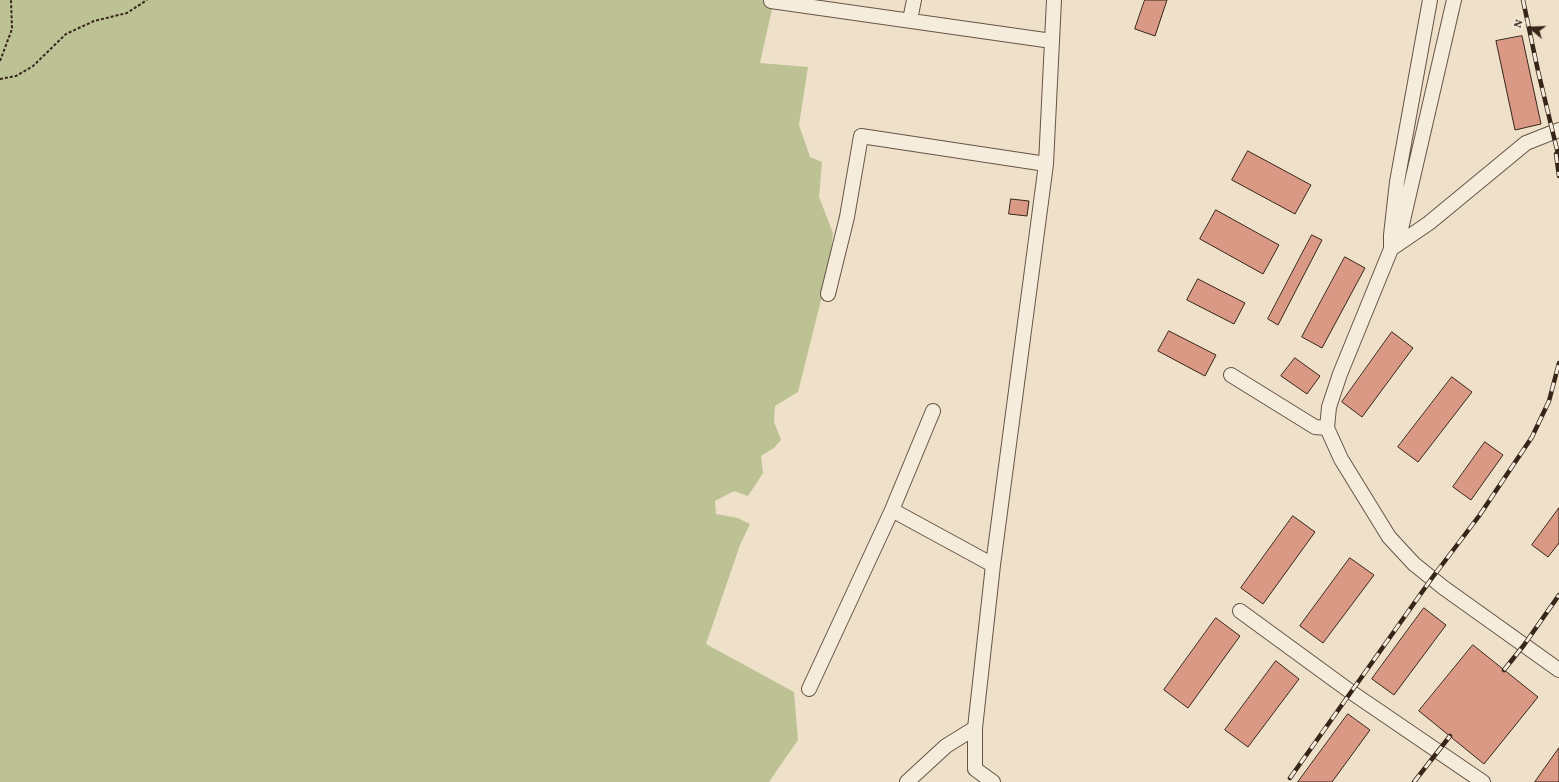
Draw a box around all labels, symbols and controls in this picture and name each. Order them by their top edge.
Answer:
north arrow [1511,8,1551,48]
text: N [1511,18,1528,30]

